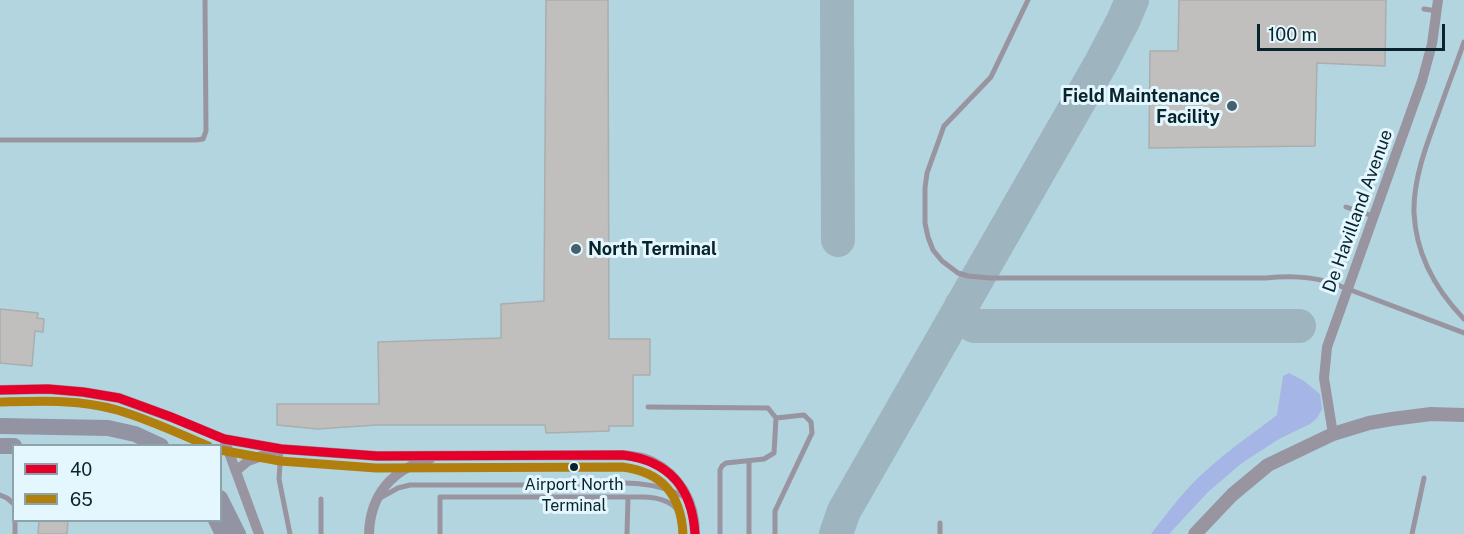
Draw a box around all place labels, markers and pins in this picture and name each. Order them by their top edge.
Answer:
place label: Field Maintenance Facility [1062,85,1220,128]
marker: Field Maintenance Facility [1225,99,1239,113]
place label: North Terminal [588,238,717,260]
marker: North Terminal [569,242,583,256]
marker: Airport North Terminal [568,461,580,473]
place label: Airport North Terminal [525,475,623,513]

